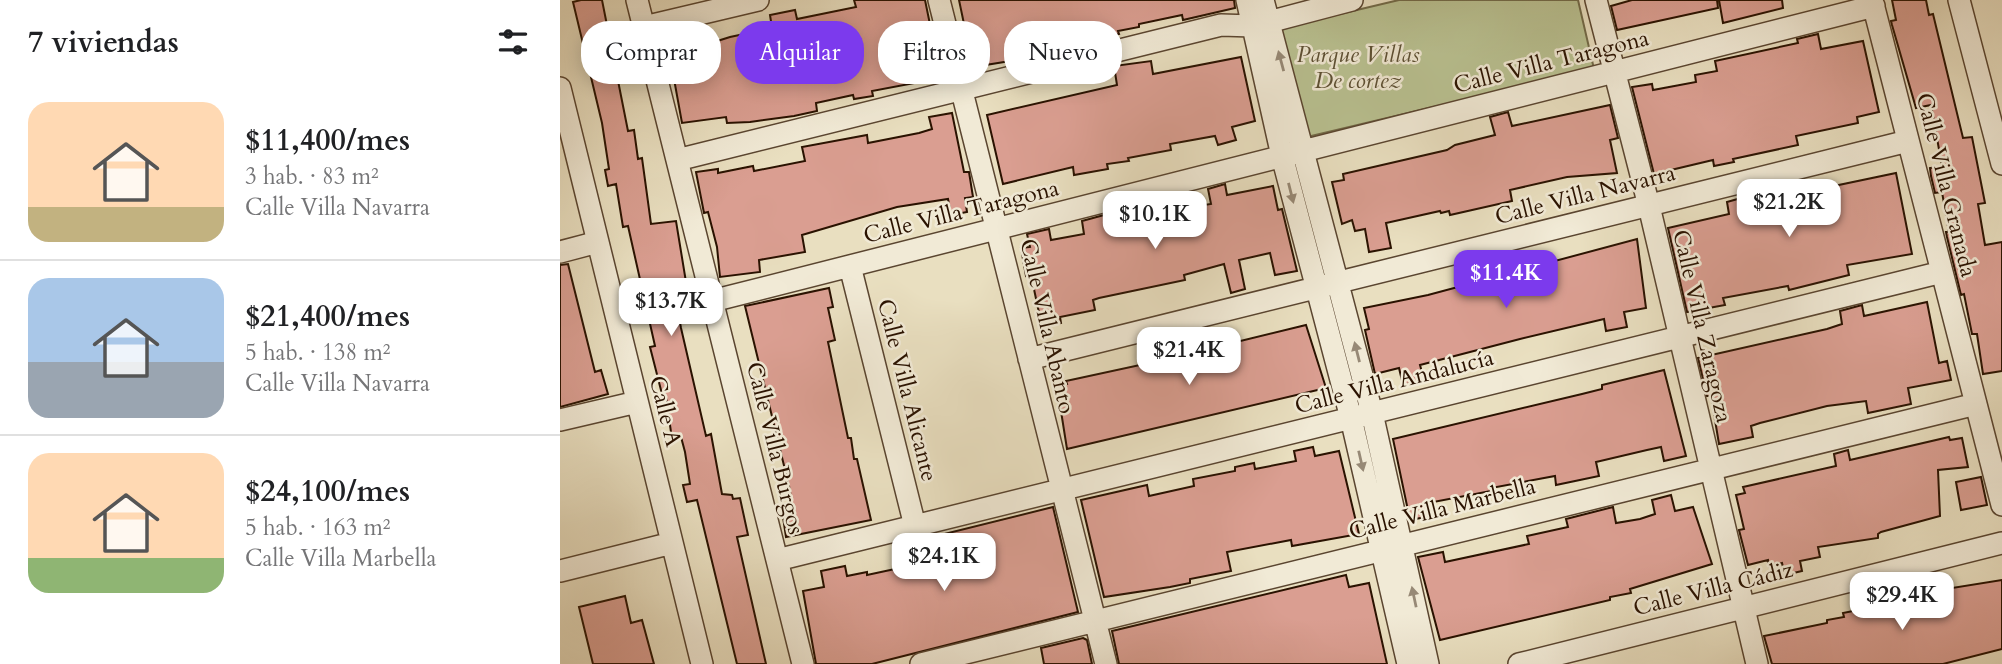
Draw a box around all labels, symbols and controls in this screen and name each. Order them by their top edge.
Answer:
chip: Comprar [581,21,721,84]
chip: Alquilar [735,21,864,84]
chip: Filtros [878,21,990,84]
chip: Nuevo [1004,21,1122,84]
text: 7 viviendas [28,22,179,63]
street label: Calle Villa Taragona [1450,22,1652,101]
icon: filters [494,23,532,61]
park label: Parque Villas De cortez [1297,39,1420,96]
one-way arrow [1275,49,1286,71]
street label: Calle Villa Granada [1909,90,1984,281]
text: $11,400/mes [245,120,410,161]
icon: home [84,130,168,214]
street label: Calle Villa Navarra [1492,157,1679,232]
text: 3 hab. · 83 m² [245,161,379,192]
street label: Calle Villa Taragona [860,172,1062,251]
pin: $21.2K [1732,180,1846,239]
one-way arrow [1286,182,1297,204]
text: $21.2K [1753,186,1825,217]
pin: $10.1K [1098,191,1212,251]
text: Calle Villa Navarra [245,192,430,223]
text: $10.1K [1119,198,1191,229]
street label: Calle Villa Zaragoza [1665,227,1740,426]
street label: Calle Villa Abanto [1012,236,1083,417]
pin: $11.4K [1449,250,1563,310]
text: $11.4K [1470,257,1542,288]
pin: $13.7K [614,278,728,338]
text: $13.7K [635,285,707,316]
text: $21,400/mes [245,296,410,337]
street label: Calle Villa Alicante [870,296,945,485]
icon: home [84,306,168,390]
pin: $21.4K [1132,328,1246,387]
text: $21.4K [1153,334,1225,365]
text: 5 hab. · 138 m² [245,337,391,368]
one-way arrow [1351,341,1362,363]
street label: Calle Villa Andalucía [1291,342,1497,421]
street label: Calle Villa Burgos [739,359,812,538]
text: Calle Villa Navarra [245,368,430,399]
street label: Calle A [642,372,689,451]
one-way arrow [1355,450,1366,472]
street label: Calle Villa Marbella [1345,470,1539,547]
text: $24,100/mes [245,471,410,512]
icon: home [84,481,168,565]
text: 5 hab. · 163 m² [245,512,391,543]
pin: $24.1K [887,534,1001,593]
text: $24.1K [908,540,980,571]
text: Calle Villa Marbella [245,543,436,574]
street label: Calle Villa Cádiz [1630,554,1796,623]
pin: $29.4K [1845,572,1959,632]
text: $29.4K [1866,579,1938,610]
one-way arrow [1408,586,1419,608]

